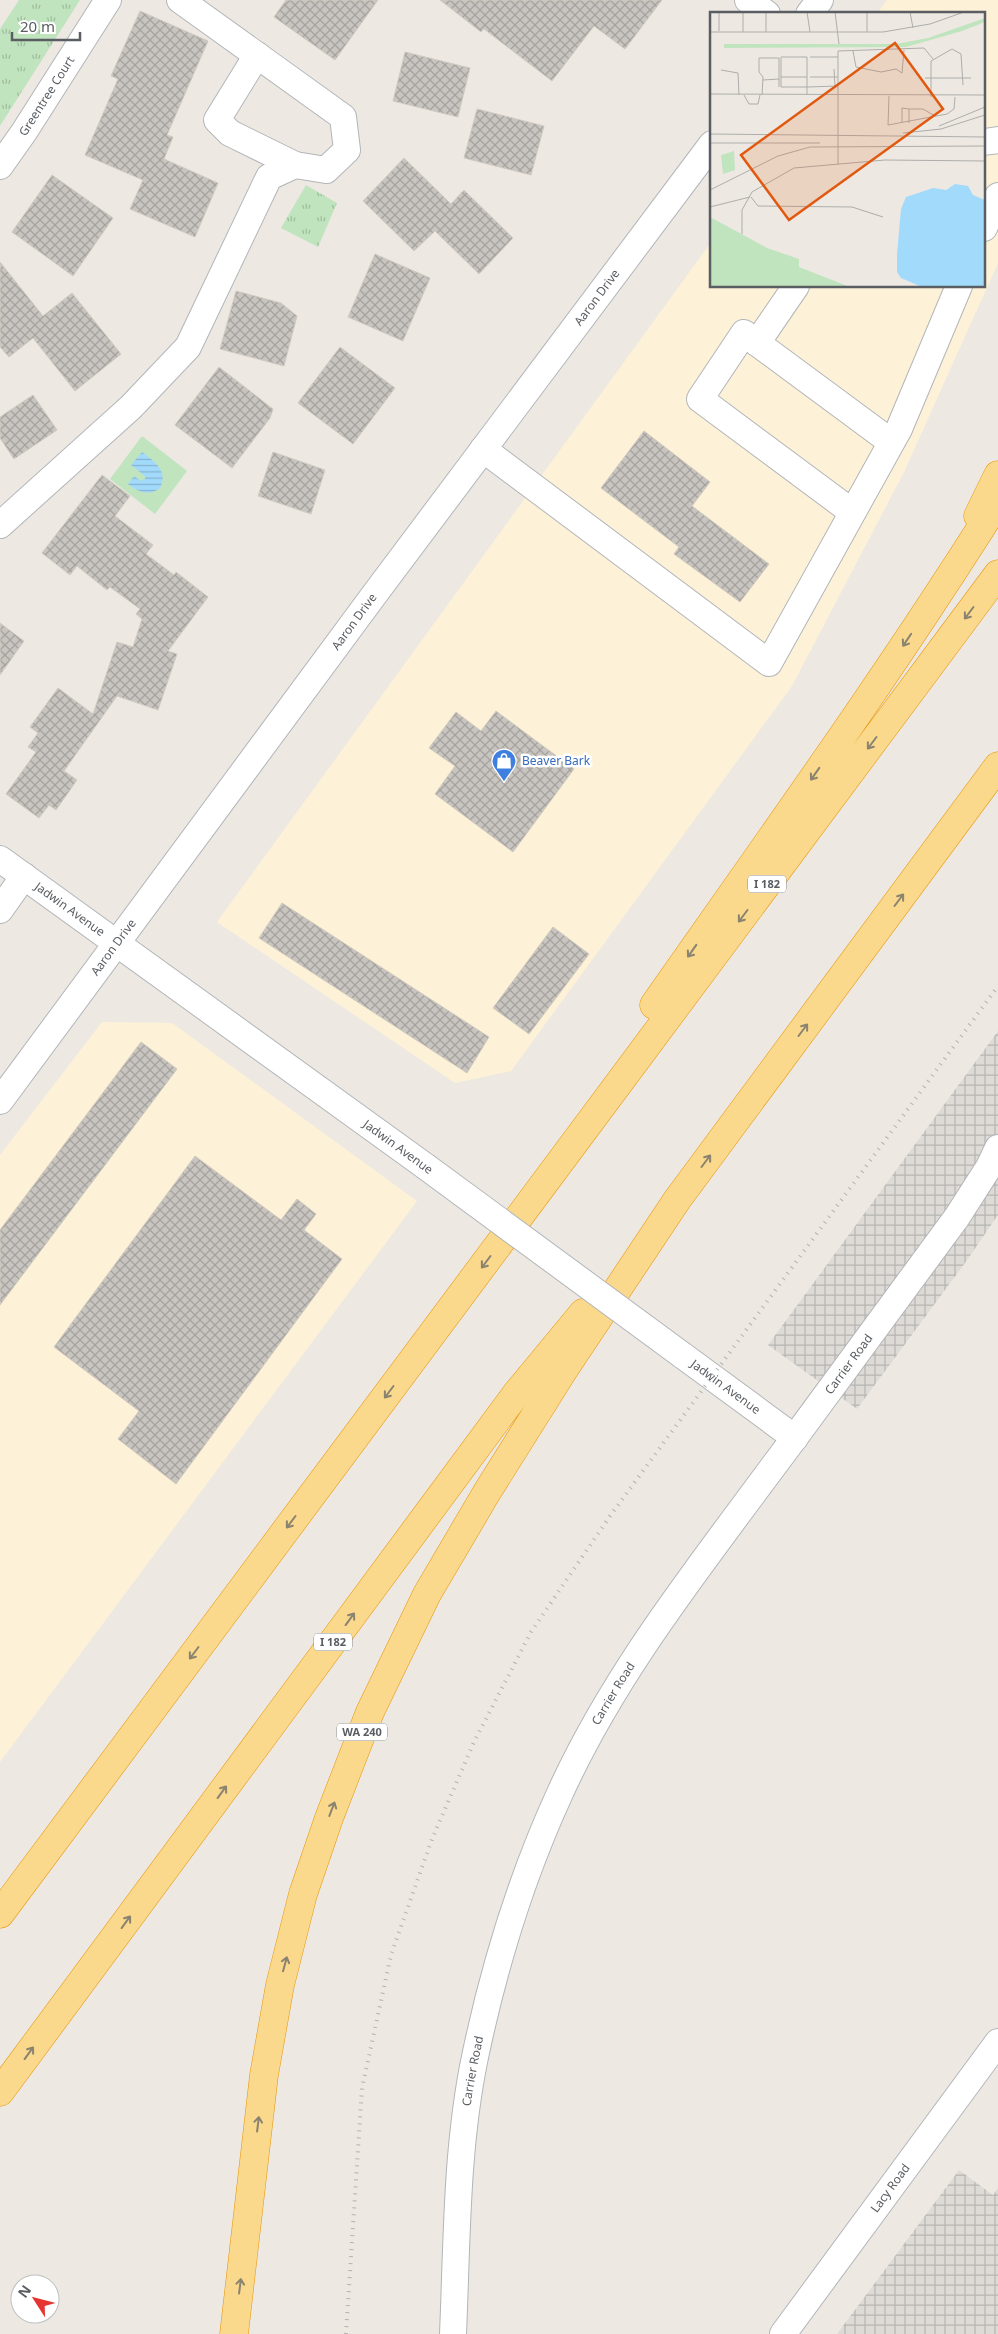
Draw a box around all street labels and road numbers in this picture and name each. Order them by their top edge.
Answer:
street label: Greentree Court [15,52,78,139]
street label: Aaron Drive [570,265,623,329]
street label: Aaron Drive [327,589,381,653]
road number: I 182 [748,876,786,892]
street label: Jadwin Avenue [31,877,109,940]
street label: Aaron Drive [86,915,140,979]
street label: Jadwin Avenue [359,1115,437,1178]
street label: Carrier Road [820,1330,876,1398]
street label: Jadwin Avenue [687,1355,764,1418]
road number: I 182 [314,1634,352,1650]
street label: Carrier Road [587,1658,639,1728]
road number: WA 240 [337,1724,387,1740]
street label: Carrier Road [458,2034,487,2107]
street label: Lacy Road [866,2160,914,2216]

